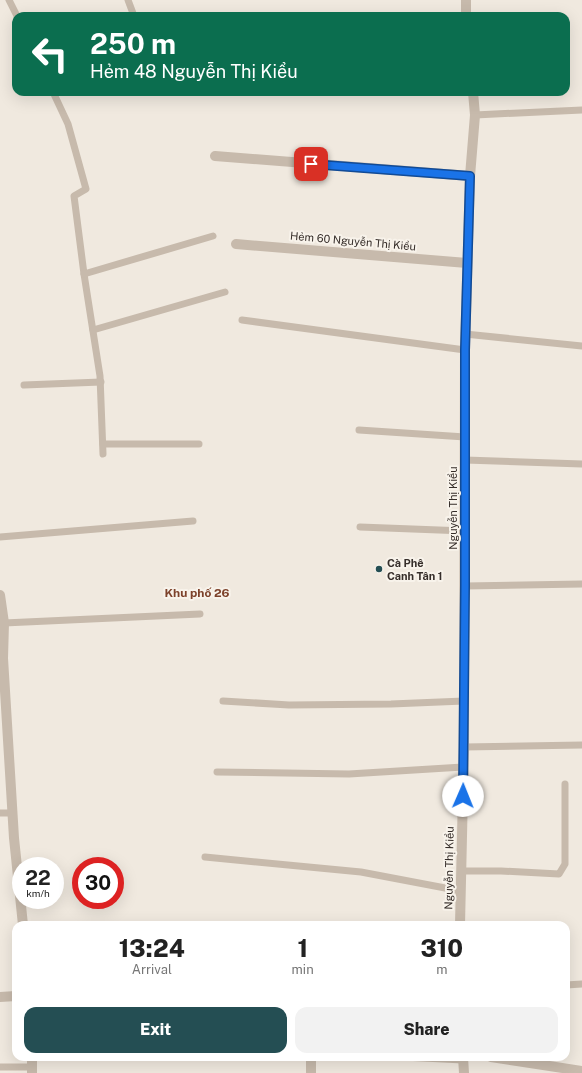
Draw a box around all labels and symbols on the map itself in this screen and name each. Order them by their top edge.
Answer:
pin [294,147,328,181]
street label: Hẻm 60 Nguyễn Thị Kiểu [290,230,416,252]
street label: Nguyễn Thị Kiểu [447,466,459,550]
place label: Cà Phê Canh Tân 1 [387,557,443,582]
marker: Cà Phê Canh Tân 1 [374,564,384,574]
district label: Khu phố 26 [164,586,230,600]
position arrow [442,775,484,817]
street label: Nguyễn Thị Kiểu [442,826,456,910]
speed limit sign: 30 [72,857,124,909]

